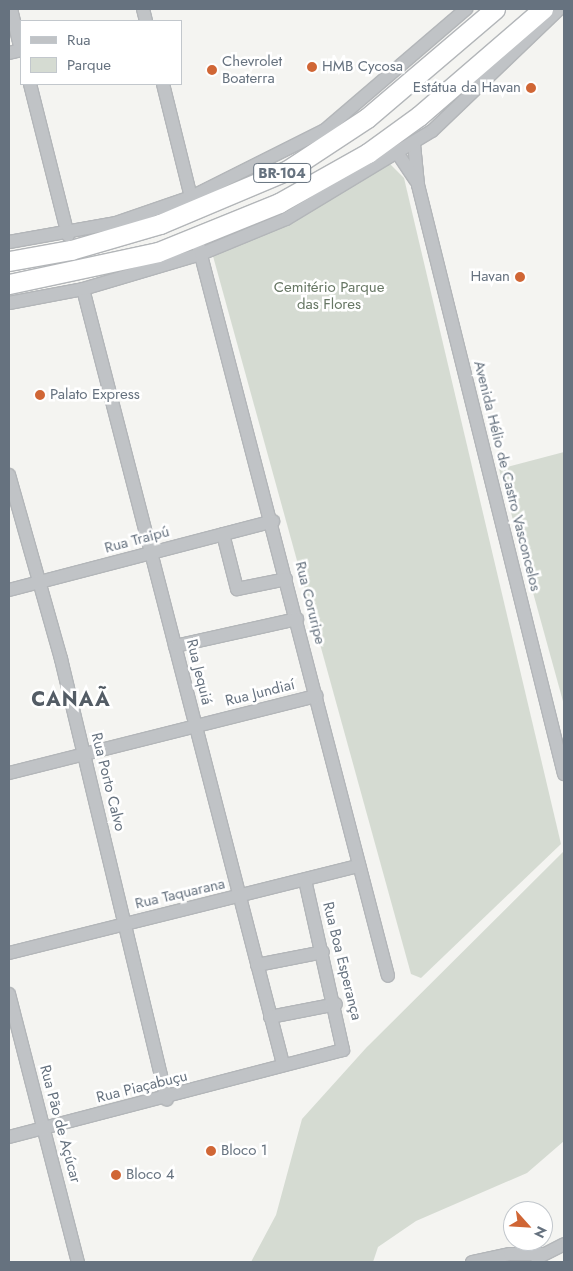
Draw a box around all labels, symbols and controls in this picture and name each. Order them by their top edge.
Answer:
legend [20,20,182,85]
text: Rua [67,29,91,51]
place label: Chevrolet Boaterra [222,52,282,87]
text: Parque [67,54,111,76]
place label: HMB Cycosa [322,58,403,76]
marker: HMB Cycosa [306,61,318,73]
marker: Chevrolet Boaterra [206,64,218,76]
place label: Estátua da Havan [413,79,521,97]
marker: Estátua da Havan [525,82,537,94]
road number: BR-104 [252,162,312,184]
place label: Havan [470,268,510,286]
marker: Havan [514,271,526,283]
park label: Cemitério Parque das Flores [274,278,384,313]
street label: Avenida Hélio de Castro Vasconcelos [470,359,544,593]
place label: Palato Express [50,386,140,404]
marker: Palato Express [34,389,46,401]
street label: Rua Traipú [103,523,171,557]
street label: Rua Coruripe [291,560,329,646]
street label: Rua Jequiá [182,637,216,707]
street label: Rua Jundiaí [223,676,297,710]
district label: CANAÃ [31,687,111,711]
street label: Rua Porto Calvo [87,731,129,833]
street label: Rua Taquarana [133,875,227,913]
street label: Rua Boa Esperança [319,900,365,1022]
street label: Rua Pão de Açúcar [36,1063,84,1185]
street label: Rua Piaçabuçu [95,1067,189,1107]
place label: Bloco 1 [221,1142,268,1160]
marker: Bloco 1 [205,1145,217,1157]
place label: Bloco 4 [126,1166,175,1184]
marker: Bloco 4 [110,1169,122,1181]
north arrow [503,1201,553,1251]
text: N [529,1223,552,1242]

